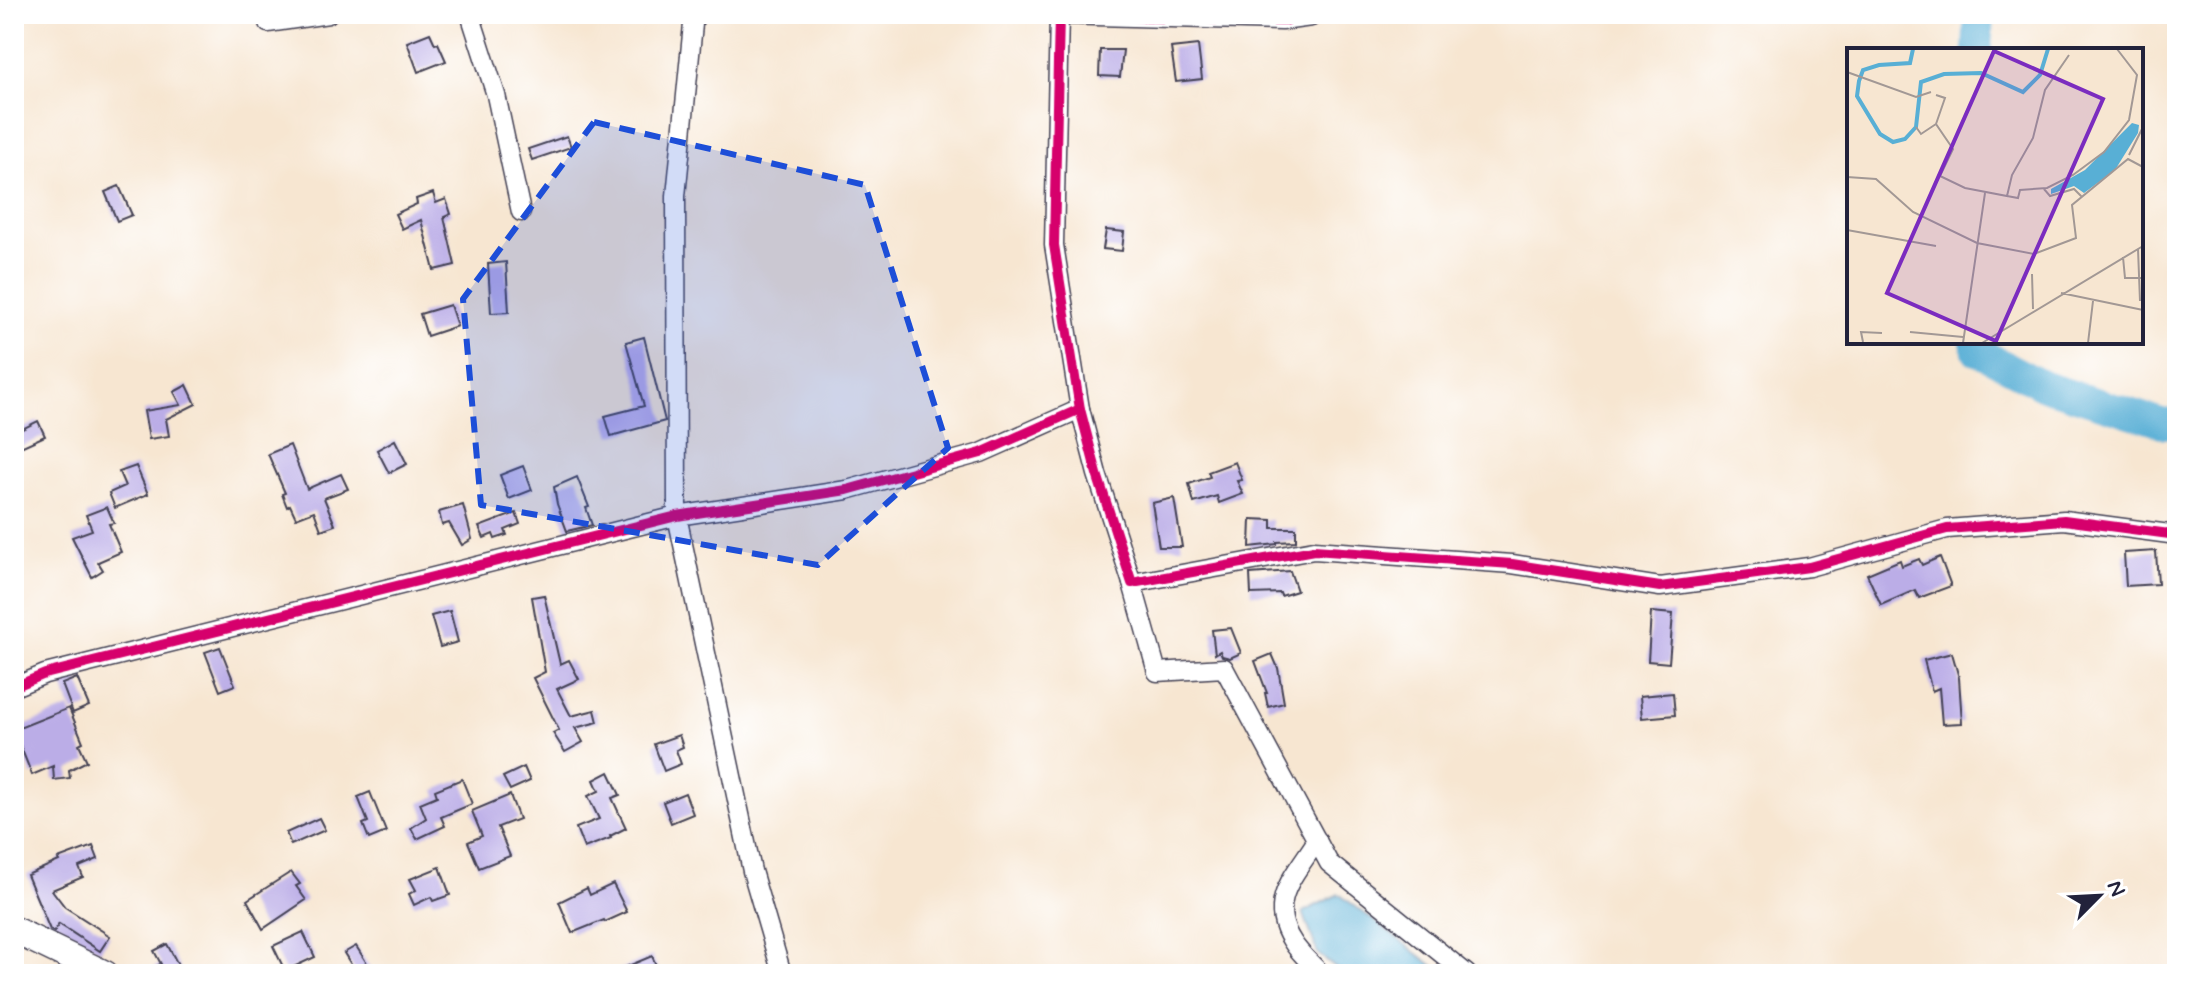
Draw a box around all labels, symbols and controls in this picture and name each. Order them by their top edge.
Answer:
inset map [1847,48,2143,344]
north arrow [2059,856,2139,936]
text: N [2100,876,2131,901]

